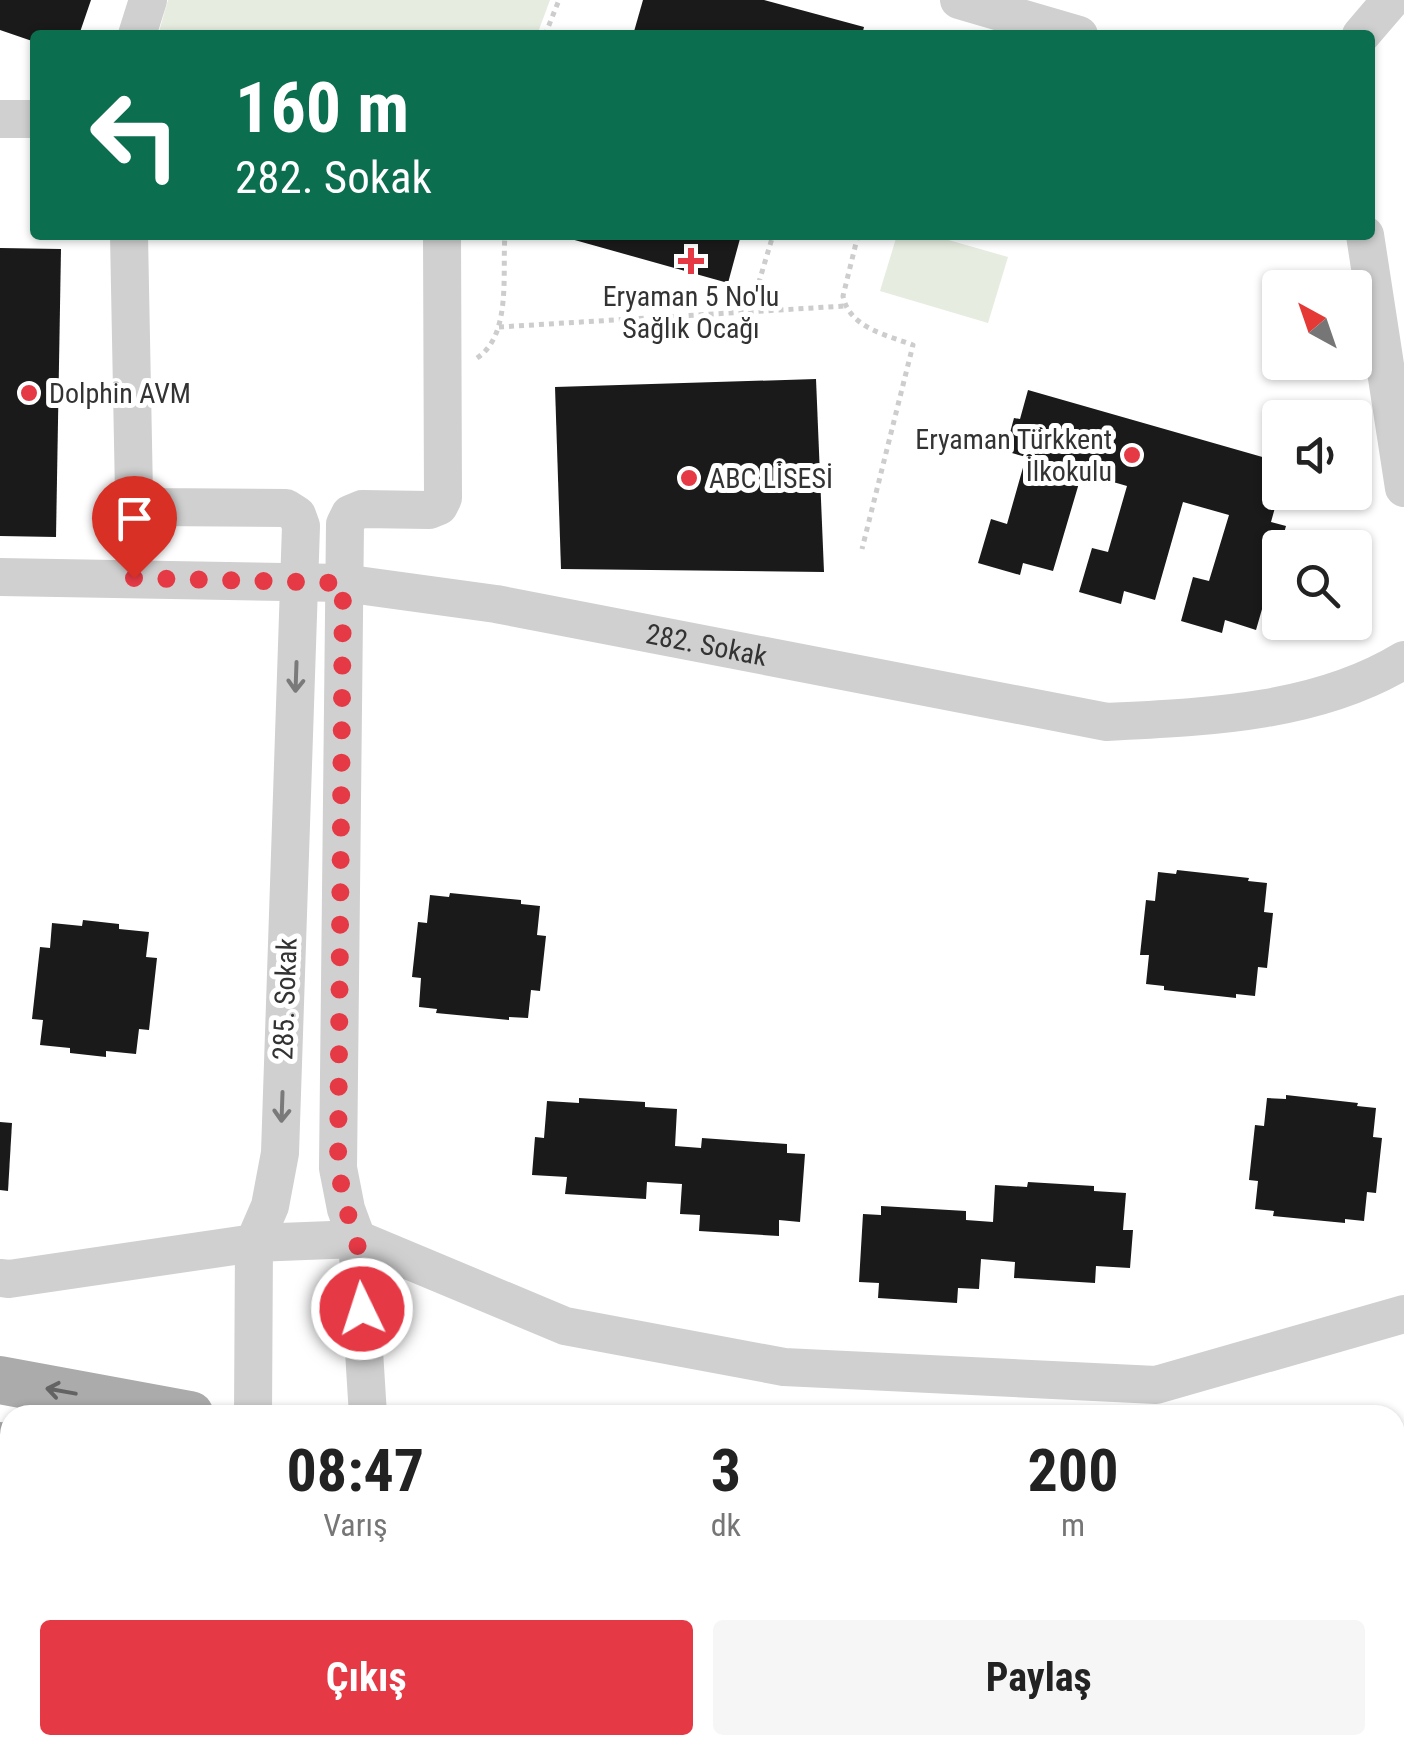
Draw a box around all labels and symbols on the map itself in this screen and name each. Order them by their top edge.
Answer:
marker: Eryaman 5 No'lu Sağlık Ocağı [678,248,704,274]
north arrow [1262,270,1372,380]
place label: Eryaman 5 No'lu Sağlık Ocağı [603,280,779,345]
place label: Dolphin AVM [49,377,191,410]
marker: Dolphin AVM [18,382,40,404]
place label: Eryaman Türkkent İlkokulu [915,423,1112,488]
marker: Eryaman Türkkent İlkokulu [1121,444,1143,466]
place label: ABC LİSESİ [709,462,833,495]
marker: ABC LİSESİ [678,467,700,489]
pin [92,476,177,579]
street label: 282. Sokak [643,617,770,673]
one-way arrow [287,661,306,693]
street label: 285. Sokak [266,937,304,1061]
one-way arrow [272,1091,291,1123]
position arrow [310,1257,414,1361]
one-way arrow [45,1381,77,1400]

